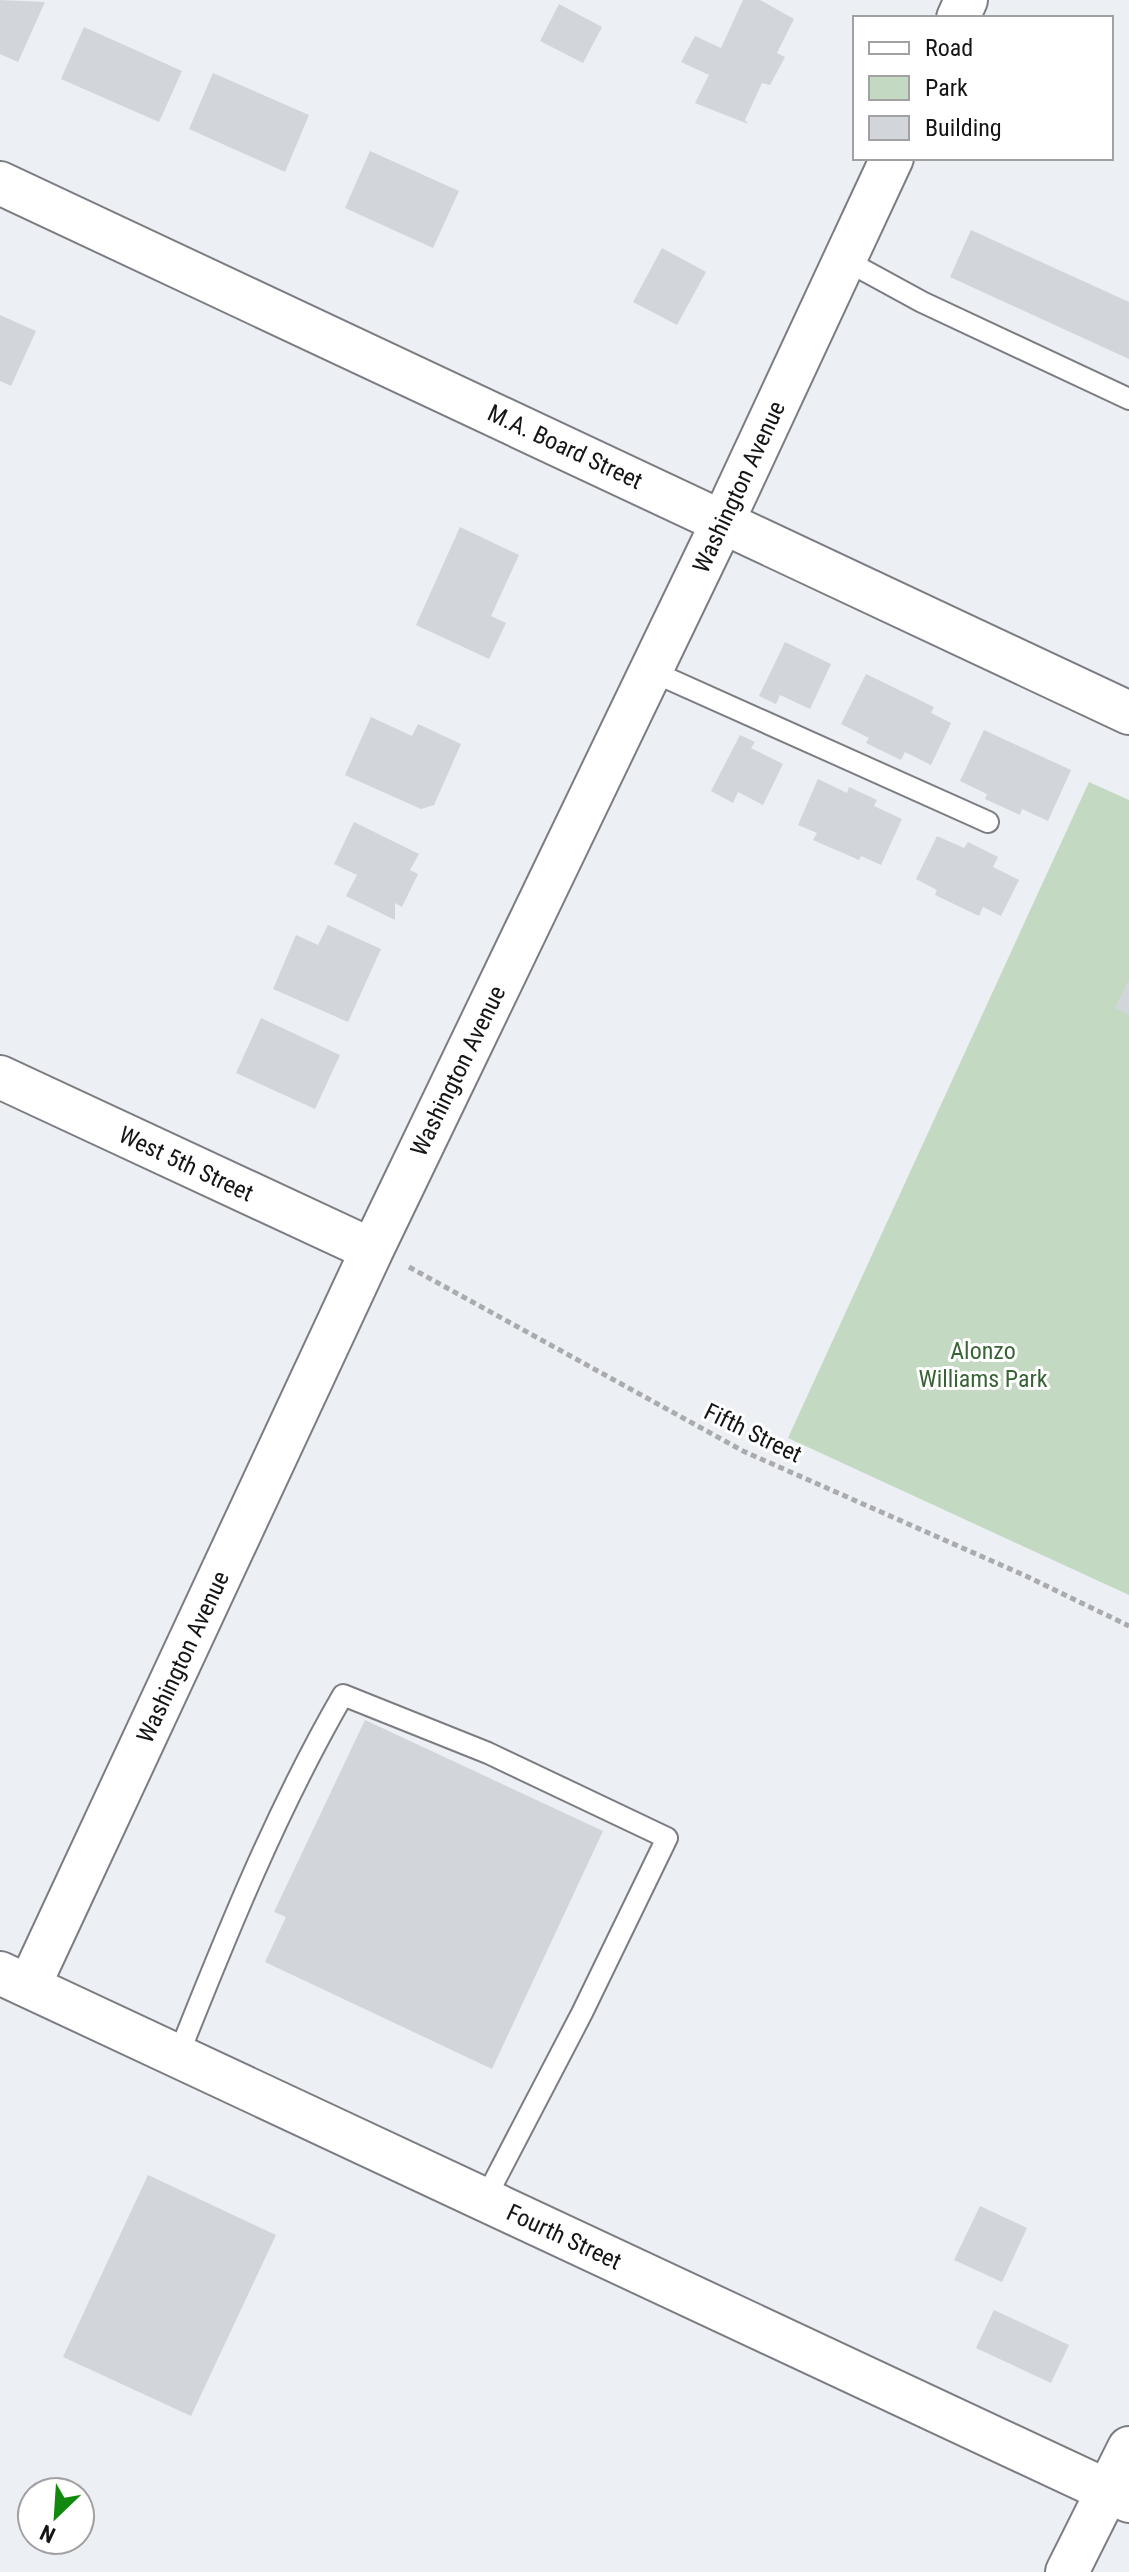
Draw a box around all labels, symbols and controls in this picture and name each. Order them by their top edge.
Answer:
legend [853,16,1113,160]
text: Road [925,34,973,62]
text: Park [925,74,968,102]
text: Building [925,114,1002,142]
street label: Washington Avenue [687,397,791,577]
street label: M.A. Board Street [483,399,647,495]
street label: Washington Avenue [405,981,511,1161]
street label: West 5th Street [114,1121,258,1207]
park label: Alonzo Williams Park [918,1337,1048,1393]
street label: Fifth Street [700,1397,806,1469]
street label: Washington Avenue [131,1567,235,1747]
street label: Fourth Street [502,2198,626,2276]
north arrow [16,2476,96,2556]
text: N [36,2519,59,2548]

